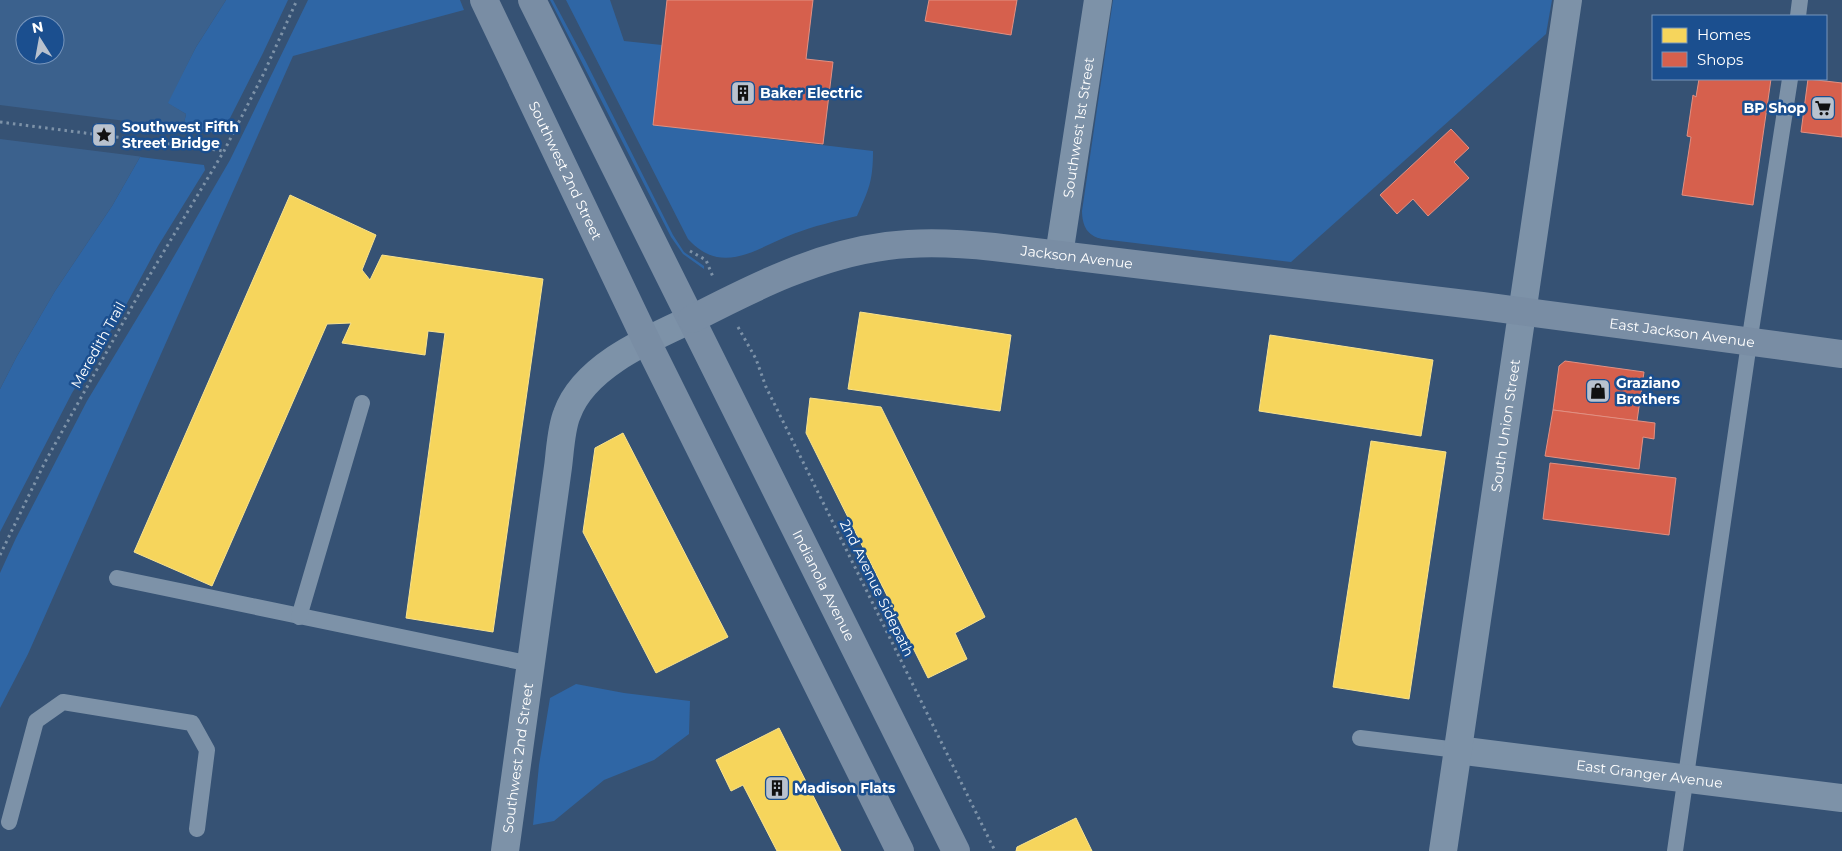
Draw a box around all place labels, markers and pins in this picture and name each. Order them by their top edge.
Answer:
building icon: Baker Electric [730,80,756,106]
place label: Baker Electric [760,84,863,102]
supermarket icon: BP Shop [1810,95,1836,121]
place label: BP Shop [1744,99,1806,117]
place label: Southwest Fifth Street Bridge [122,118,239,152]
place icon: Southwest Fifth Street Bridge [91,122,117,148]
place label: Graziano Brothers [1616,374,1680,408]
shop icon: Graziano Brothers [1585,378,1611,404]
building icon: Madison Flats [764,775,790,801]
place label: Madison Flats [794,779,896,797]

